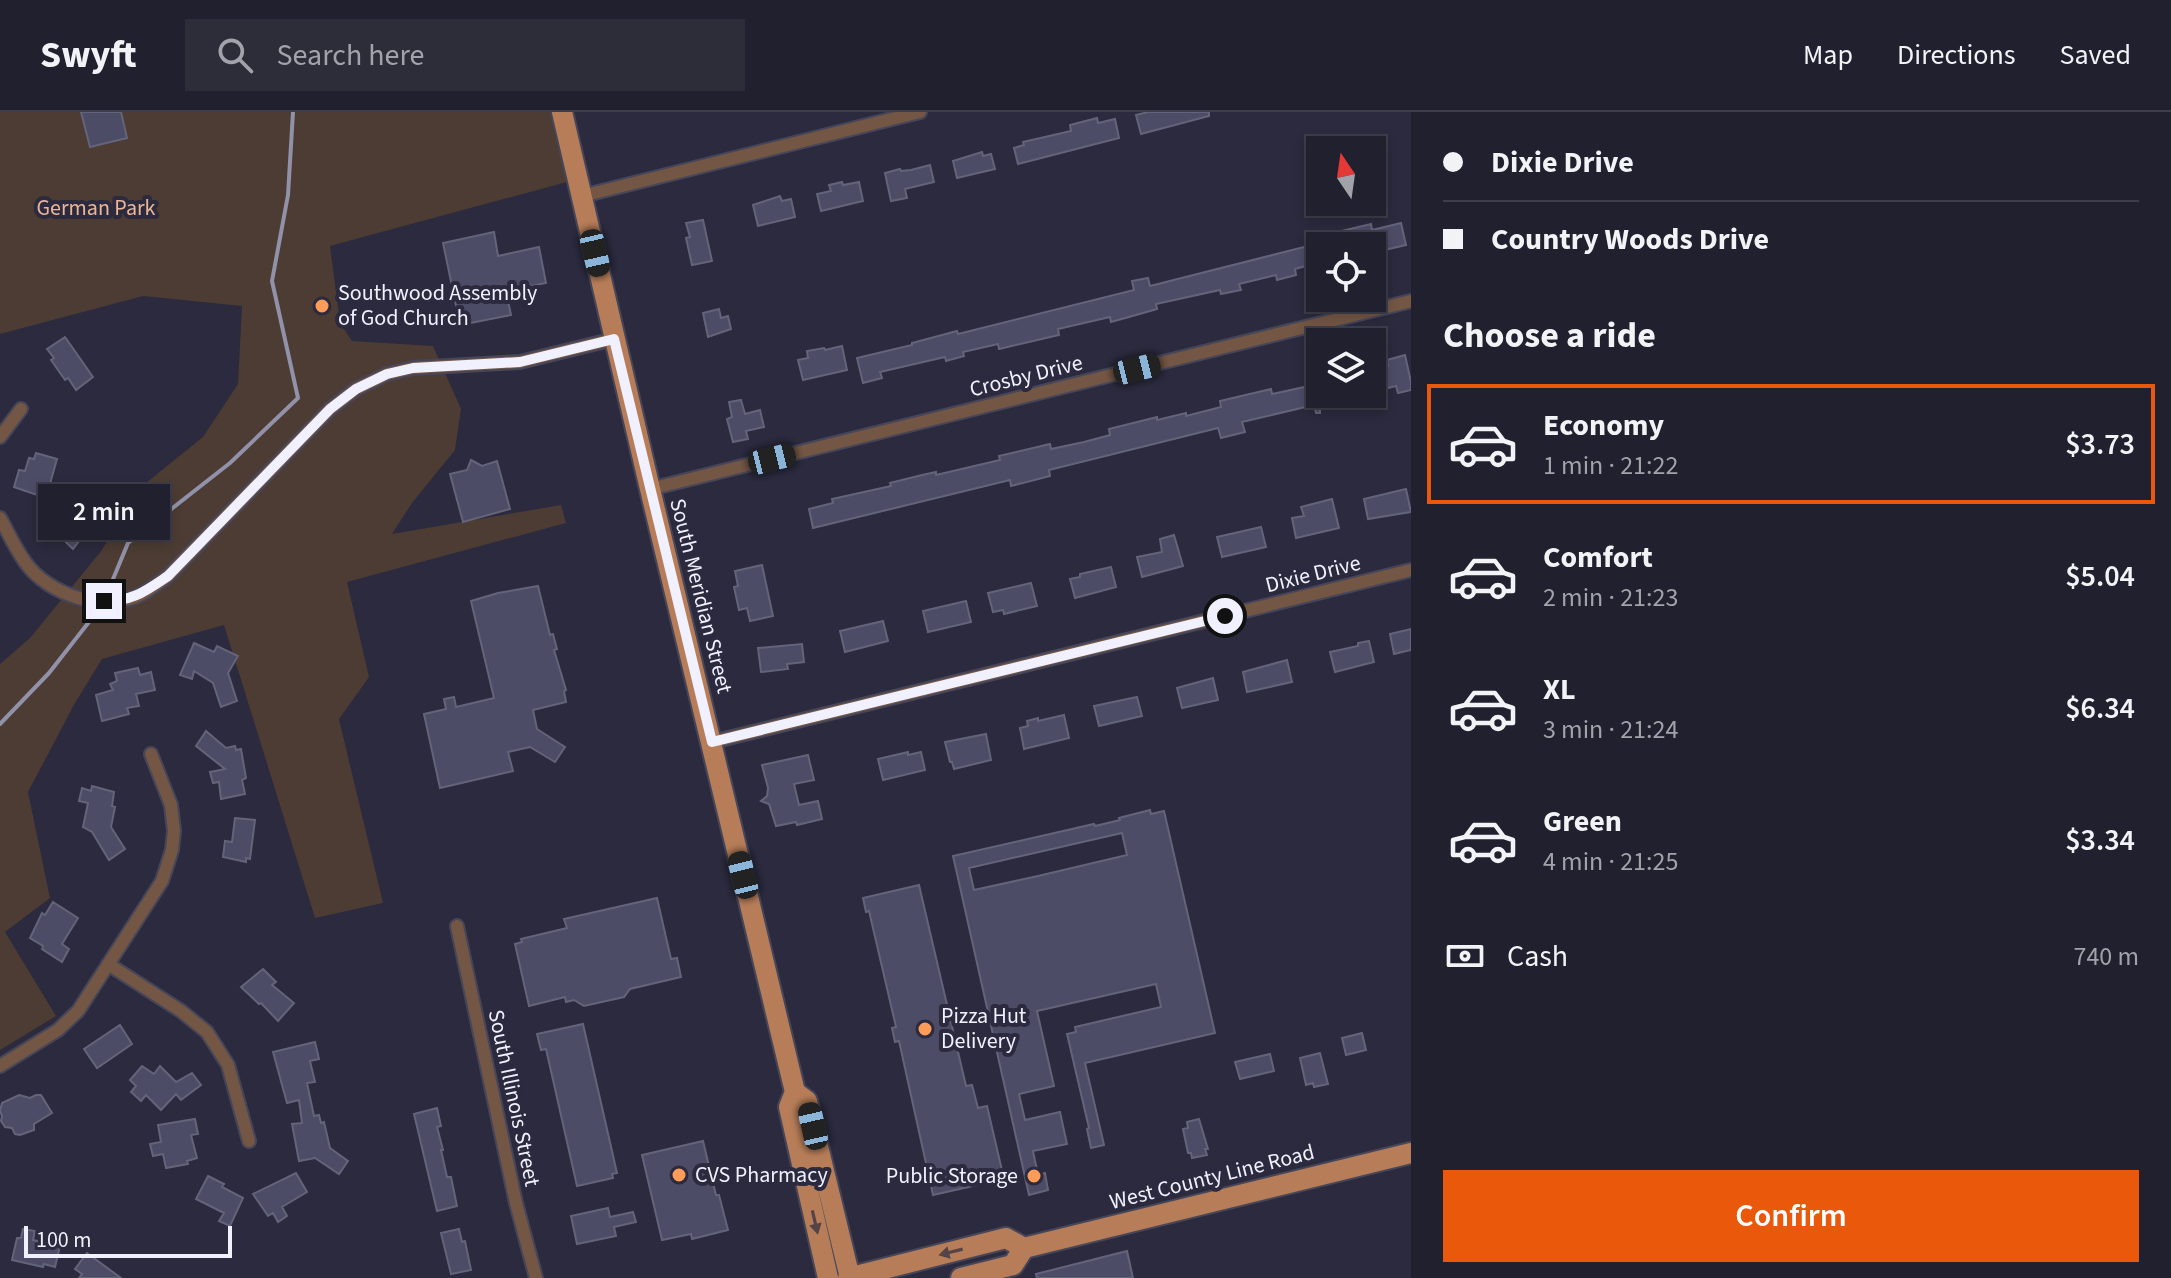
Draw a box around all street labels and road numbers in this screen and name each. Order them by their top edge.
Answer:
street label: Crosby Drive [966,346,1086,405]
street label: South Meridian Street [661,495,741,697]
street label: Dixie Drive [1262,547,1364,601]
street label: South Illinois Street [480,1007,548,1190]
street label: West County Line Road [1106,1136,1318,1218]

